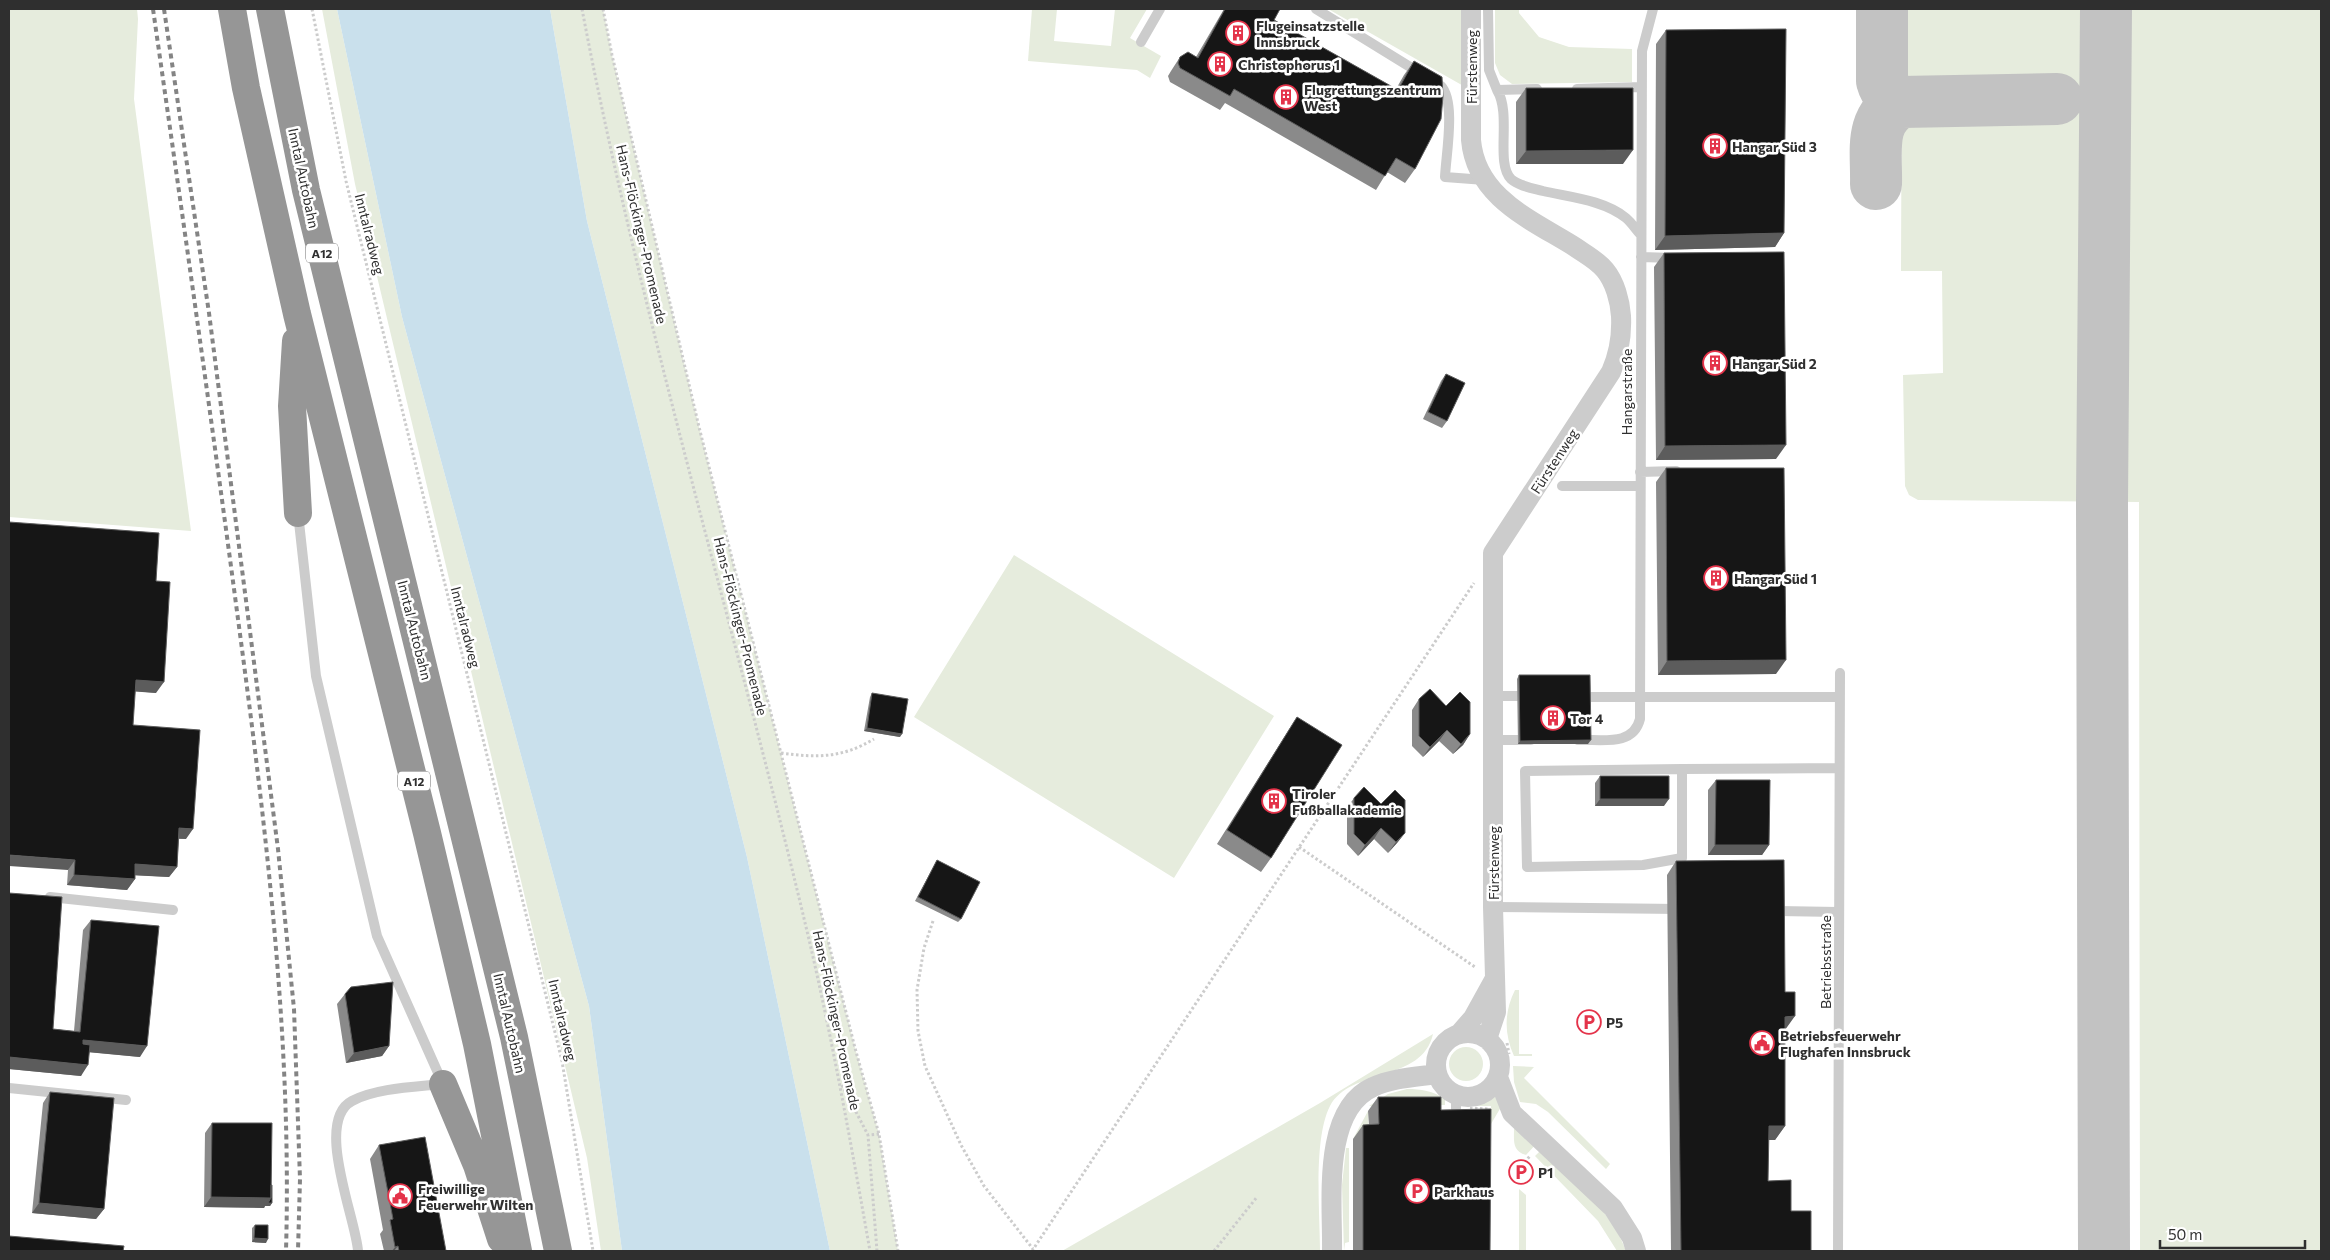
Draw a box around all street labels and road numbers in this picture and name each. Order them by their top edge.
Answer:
street label: Fürstenweg [1463,30,1480,104]
street label: Inntal Autobahn [285,126,323,230]
street label: Hans-Flöckinger-Promenade [613,143,671,325]
street label: Inntalradweg [352,191,388,277]
road number: A12 [306,244,338,262]
street label: Hangarstraße [1618,349,1635,435]
street label: Fürstenweg [1527,425,1582,497]
street label: Hans-Flöckinger-Promenade [711,535,771,717]
street label: Inntal Autobahn [394,578,436,682]
street label: Inntalradweg [448,584,484,670]
road number: A12 [398,771,430,790]
street label: Fürstenweg [1485,826,1502,900]
street label: Betriebsstraße [1817,915,1834,1009]
street label: Hans-Flöckinger-Promenade [810,929,864,1111]
street label: Inntal Autobahn [490,971,530,1075]
street label: Inntalradweg [545,977,581,1063]

